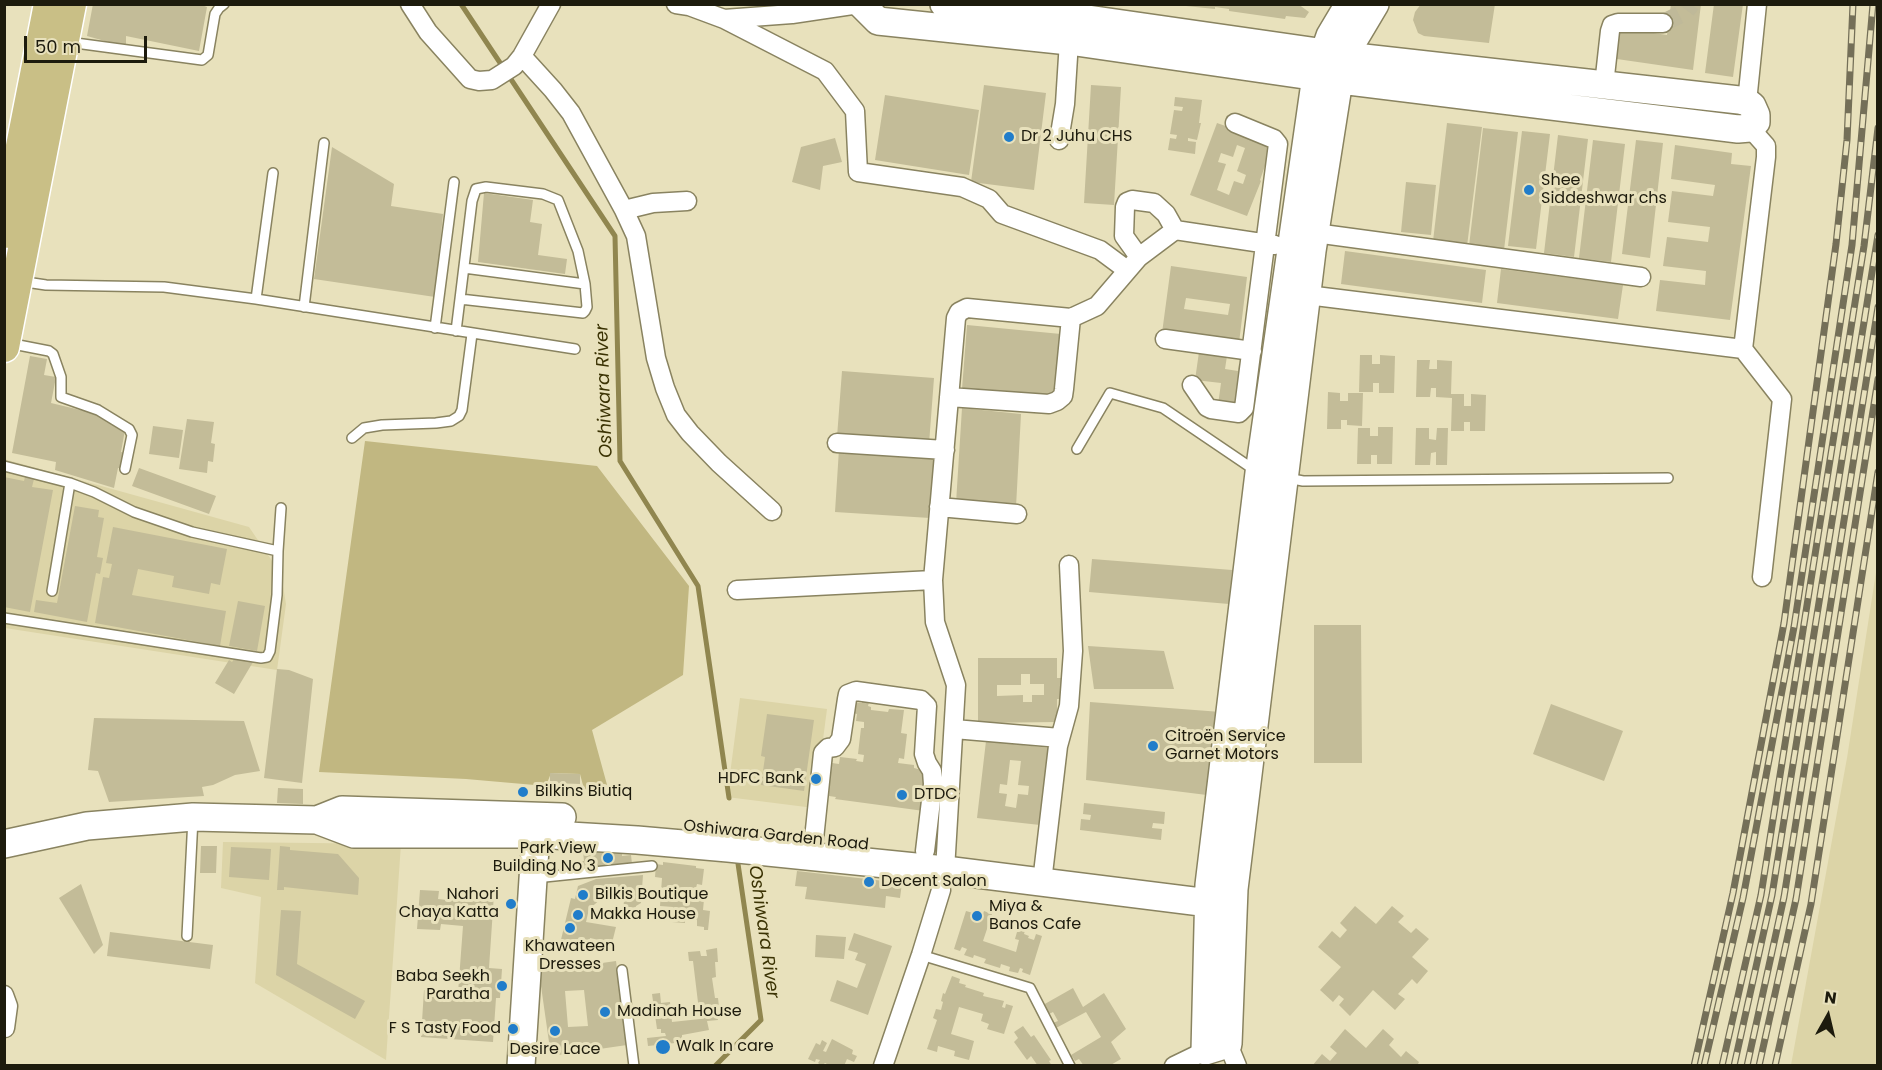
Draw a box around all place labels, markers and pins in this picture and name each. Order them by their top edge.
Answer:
place label: Dr 2 Juhu CHS [1021,127,1132,147]
marker: Dr 2 Juhu CHS [1002,130,1016,144]
place label: Shee Siddeshwar chs [1541,171,1667,209]
marker: Shee Siddeshwar chs [1522,183,1536,197]
place label: Citroën Service Garnet Motors [1165,727,1286,765]
marker: Citroën Service Garnet Motors [1146,739,1160,753]
place label: HDFC Bank [718,769,804,789]
marker: HDFC Bank [809,772,823,786]
place label: Bilkins Biutiq [535,782,632,802]
marker: Bilkins Biutiq [516,785,530,799]
place label: DTDC [914,785,958,805]
marker: DTDC [895,788,909,802]
place label: Park View Building No 3 [493,839,596,877]
marker: Park View Building No 3 [601,851,615,865]
place label: Decent Salon [881,872,987,892]
marker: Decent Salon [862,875,876,889]
place label: Nahori Chaya Katta [399,885,499,923]
place label: Bilkis Boutique [595,885,709,905]
marker: Bilkis Boutique [576,888,590,902]
marker: Nahori Chaya Katta [504,897,518,911]
place label: Miya & Banos Cafe [989,897,1081,935]
place label: Makka House [590,905,696,925]
marker: Makka House [571,908,585,922]
marker: Miya & Banos Cafe [970,909,984,923]
marker: Khawateen Dresses [563,921,577,935]
place label: Khawateen Dresses [525,937,615,975]
place label: Baba Seekh Paratha [396,967,490,1005]
marker: Baba Seekh Paratha [495,979,509,993]
place label: Madinah House [617,1002,742,1022]
marker: Madinah House [598,1005,612,1019]
place label: F S Tasty Food [389,1019,501,1039]
marker: F S Tasty Food [506,1022,520,1036]
marker: Desire Lace [548,1024,562,1038]
place label: Walk In care [676,1037,774,1057]
marker: Walk In care [654,1038,672,1056]
place label: Desire Lace [509,1040,601,1060]

